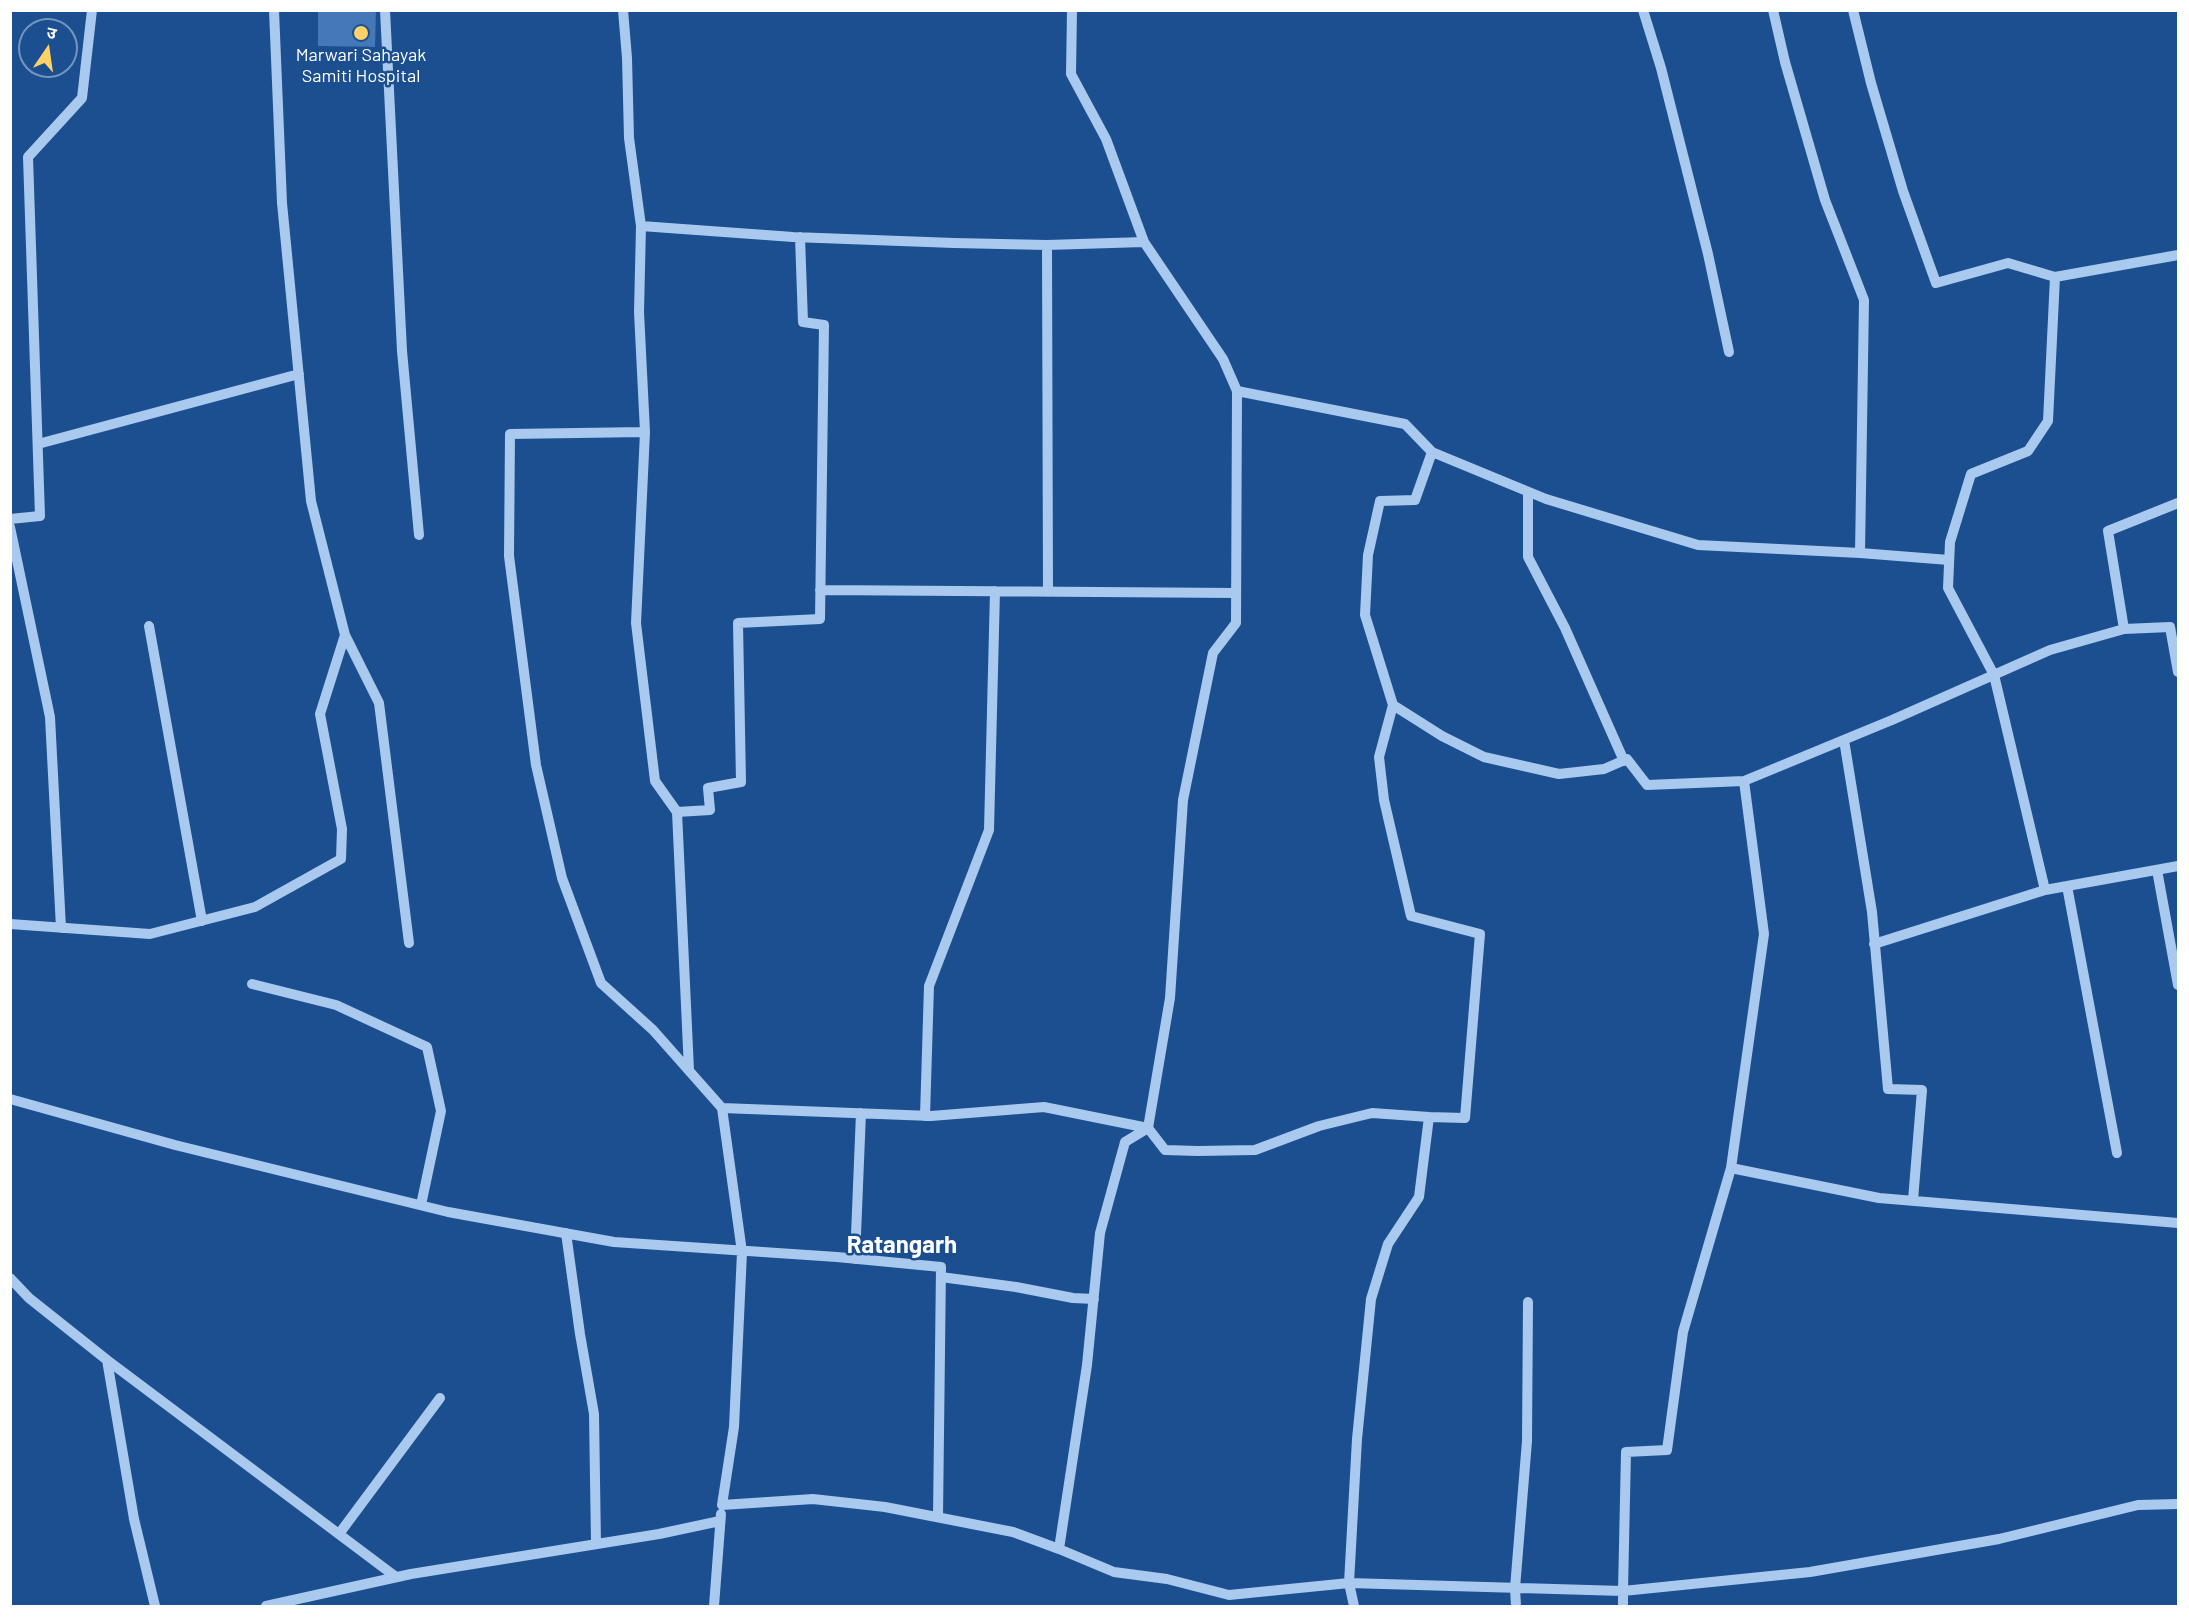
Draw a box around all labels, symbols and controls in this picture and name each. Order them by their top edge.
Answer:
north arrow [18,18,78,78]
text: उ [45,22,58,42]
marker: Marwari Sahayak Samiti Hospital [352,24,370,42]
place label: Marwari Sahayak Samiti Hospital [296,44,426,86]
district label: Ratangarh [847,1231,957,1259]

